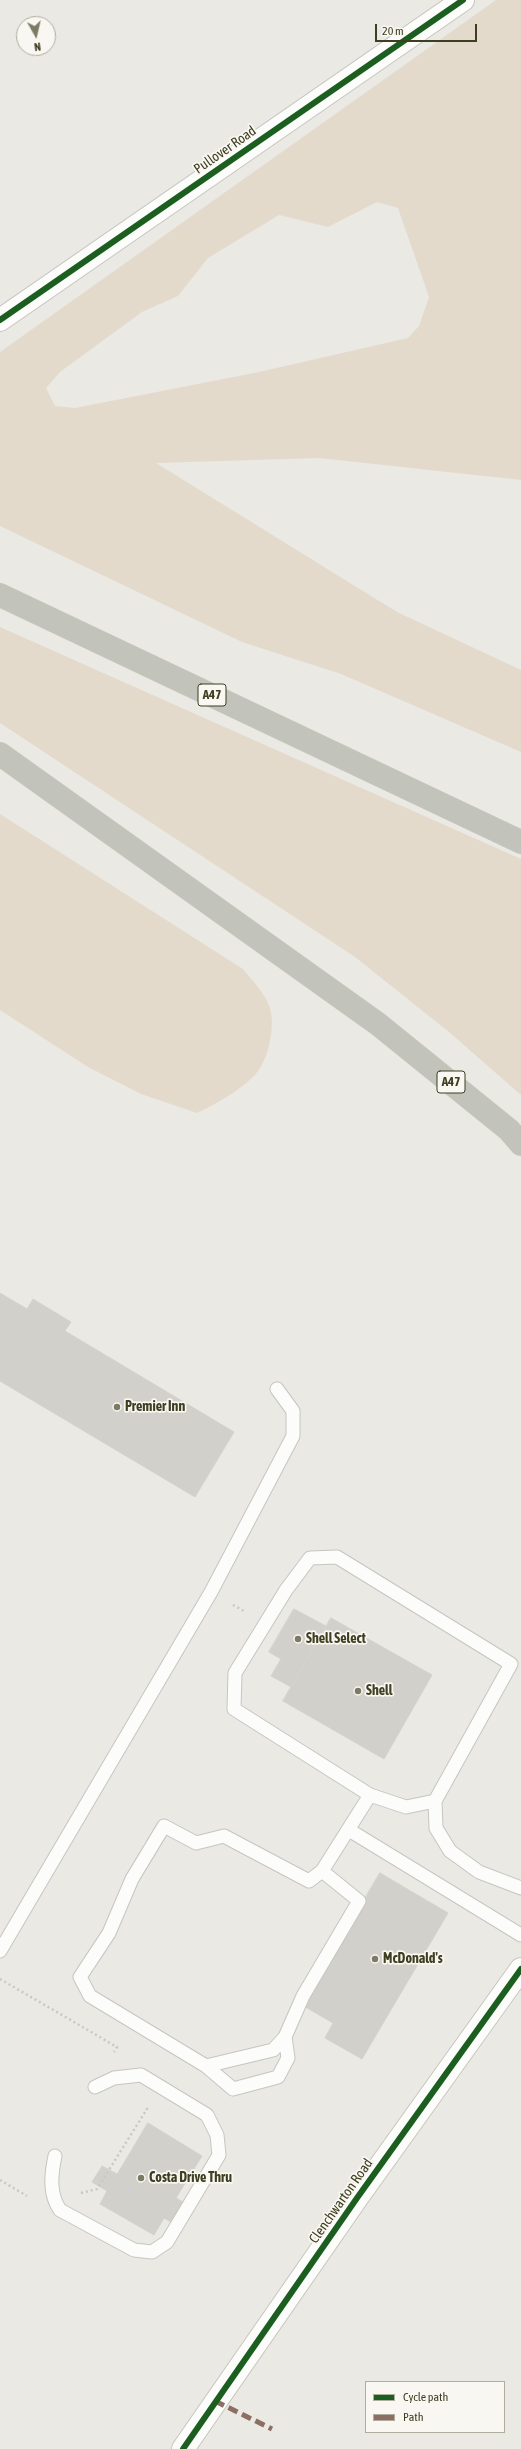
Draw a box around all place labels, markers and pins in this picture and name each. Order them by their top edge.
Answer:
place label: Premier Inn [125,1399,185,1415]
marker: Premier Inn [112,1402,122,1412]
place label: Shell Select [306,1631,366,1647]
marker: Shell Select [293,1634,303,1644]
place label: Shell [366,1683,392,1699]
marker: Shell [353,1686,363,1696]
place label: McDonald's [383,1951,443,1967]
marker: McDonald's [370,1954,380,1964]
place label: Costa Drive Thru [149,2170,232,2186]
marker: Costa Drive Thru [136,2173,146,2183]

